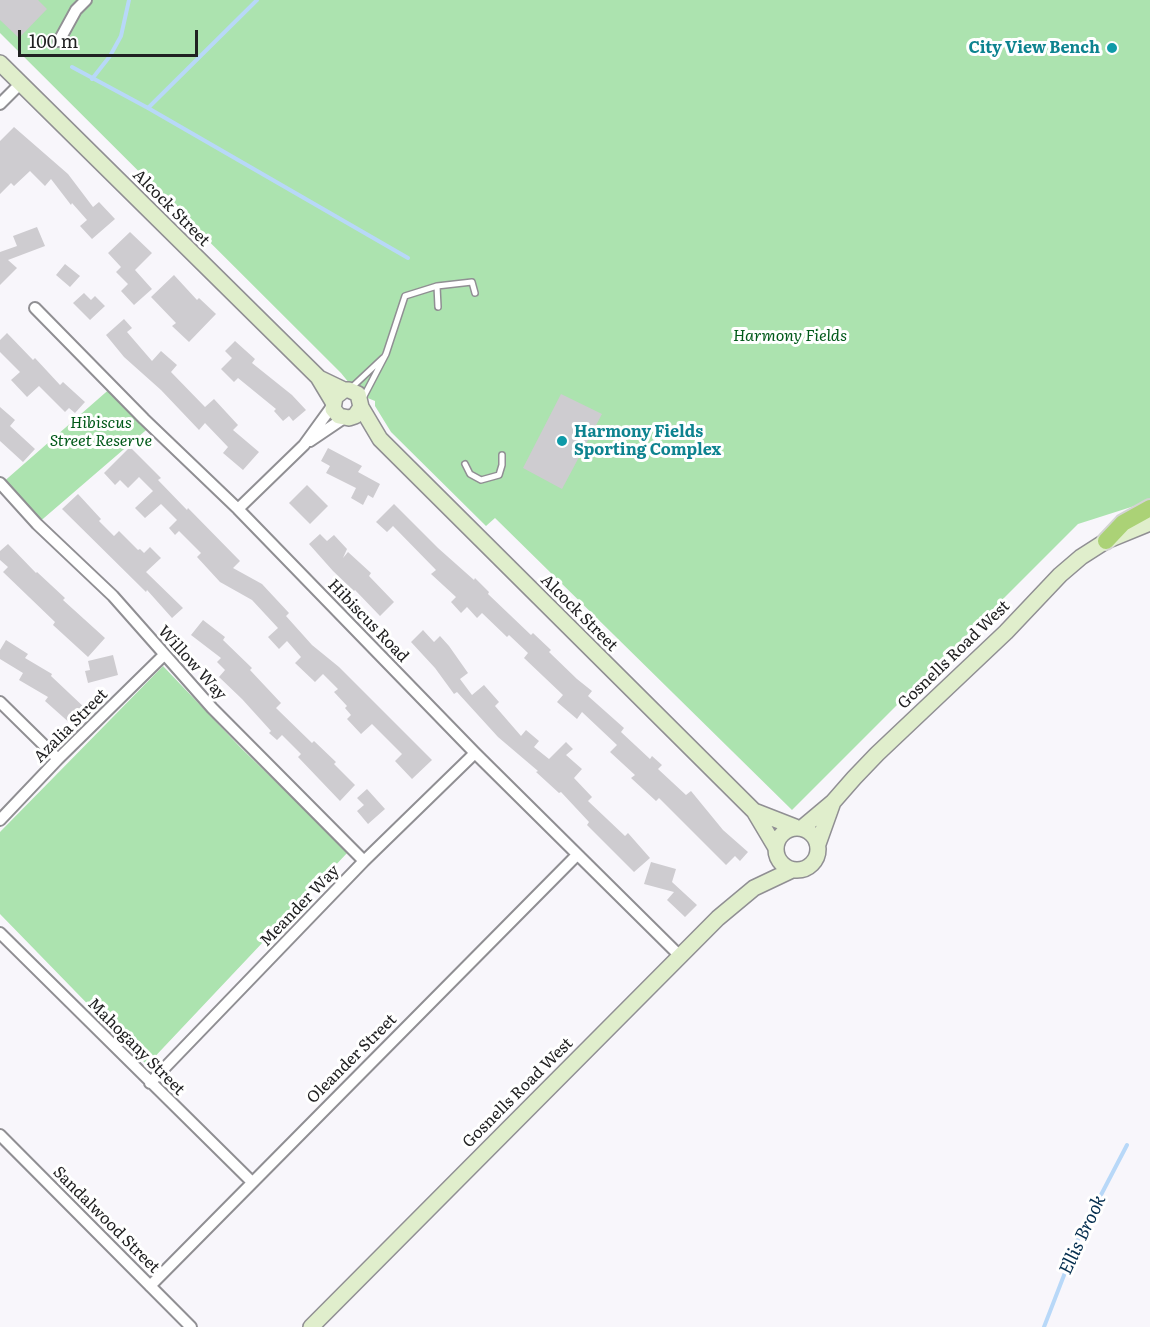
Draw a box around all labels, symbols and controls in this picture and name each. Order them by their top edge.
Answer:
scale bar [21,18,201,56]
text: 100 m [29,27,78,54]
place label: City View Bench [968,38,1100,58]
marker: City View Bench [1105,41,1119,55]
street label: Alcock Street [129,166,213,250]
park label: Harmony Fields [733,326,847,346]
park label: Hibiscus Street Reserve [50,413,152,451]
place label: Harmony Fields Sporting Complex [574,422,721,460]
marker: Harmony Fields Sporting Complex [555,434,569,448]
street label: Alcock Street [537,571,621,655]
street label: Hibiscus Road [324,575,412,667]
street label: Gosnells Road West [894,597,1014,713]
street label: Willow Way [154,622,230,704]
street label: Azalia Street [30,685,112,767]
street label: Meander Way [256,861,344,951]
street label: Mahogany Street [83,994,189,1100]
street label: Oleander Street [303,1010,401,1108]
street label: Gosnells Road West [459,1034,577,1152]
street label: Sandalwood Street [49,1163,163,1277]
water label: Ellis Brook [1055,1192,1111,1278]

